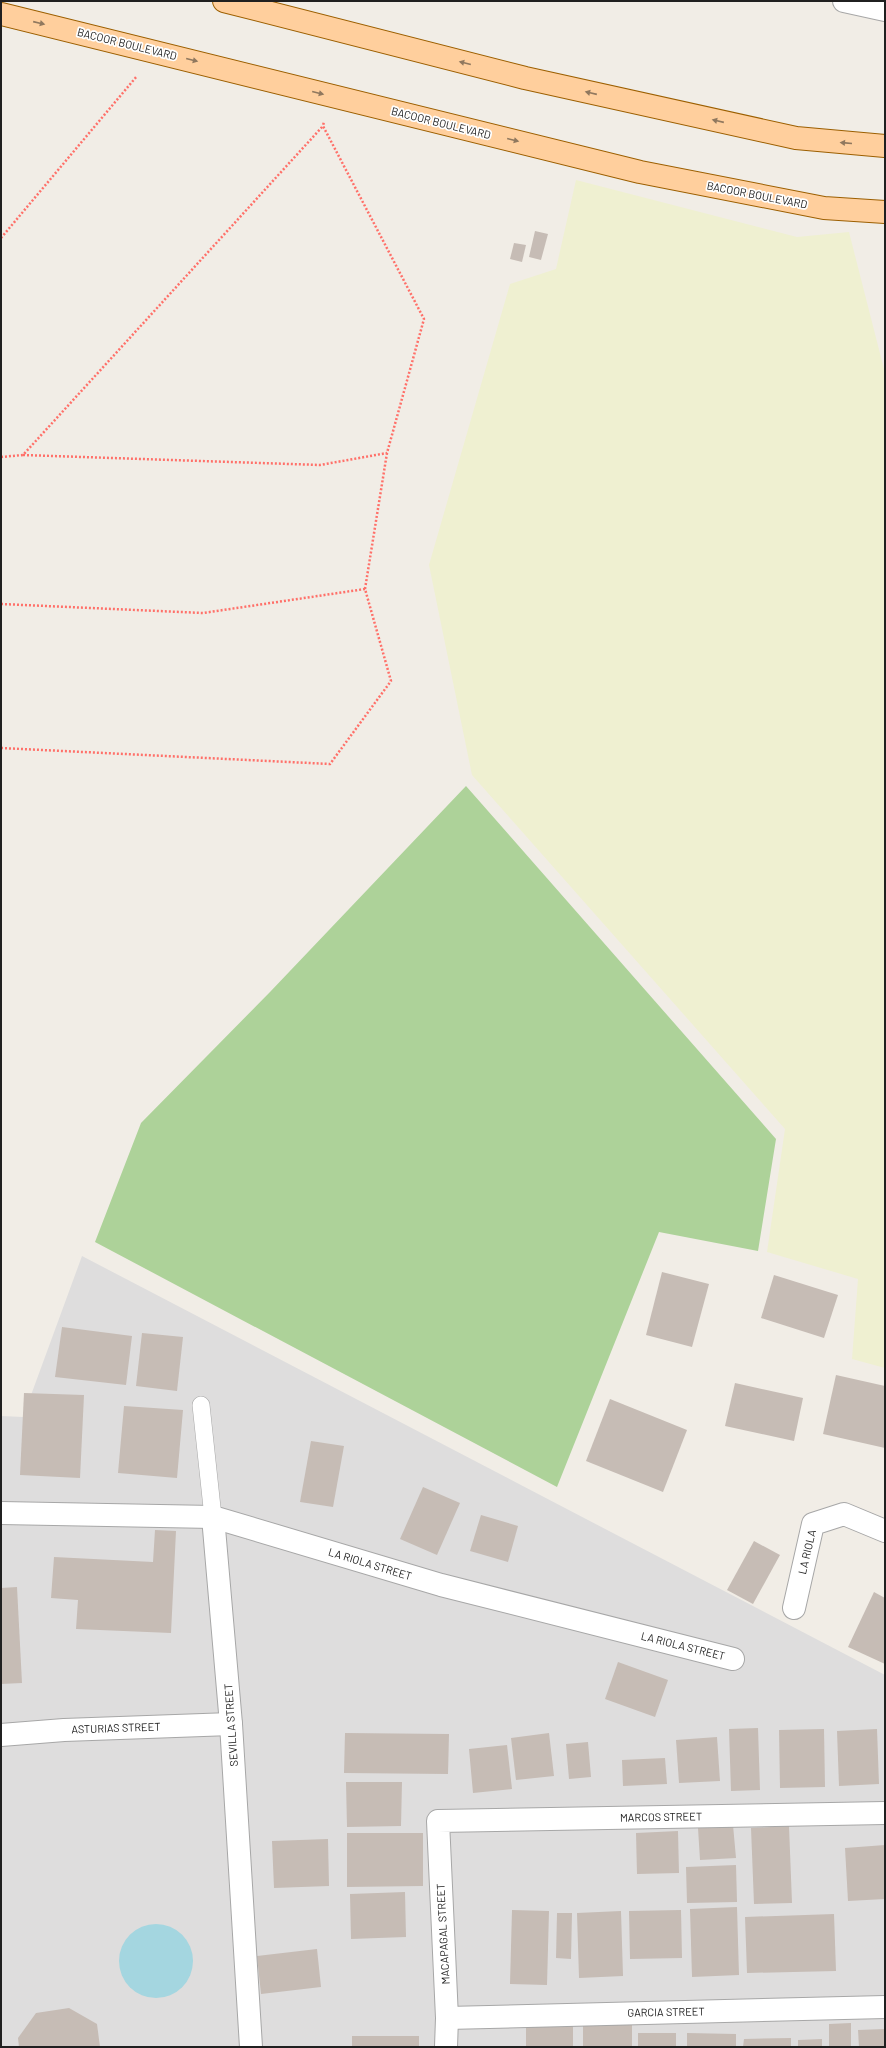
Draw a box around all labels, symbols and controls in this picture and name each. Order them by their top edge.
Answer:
one-way arrow [33,20,45,26]
street label: BACOOR BOULEVARD [76,25,178,62]
one-way arrow [187,57,199,63]
one-way arrow [459,59,471,65]
one-way arrow [585,89,598,95]
one-way arrow [312,90,325,96]
street label: BACOOR BOULEVARD [390,104,492,141]
one-way arrow [712,117,724,123]
one-way arrow [506,138,519,144]
one-way arrow [840,139,852,146]
street label: BACOOR BOULEVARD [706,178,809,211]
street label: LA RIOLA [795,1528,818,1575]
street label: LA RIOLA STREET [327,1545,413,1582]
street label: LA RIOLA STREET [640,1629,727,1662]
street label: SEVILLA STREET [221,1683,240,1767]
street label: ASTURIAS STREET [71,1719,161,1736]
street label: MARCOS STREET [620,1809,702,1824]
street label: MACAPAGAL STREET [433,1883,452,1985]
street label: GARCIA STREET [627,2004,705,2019]

